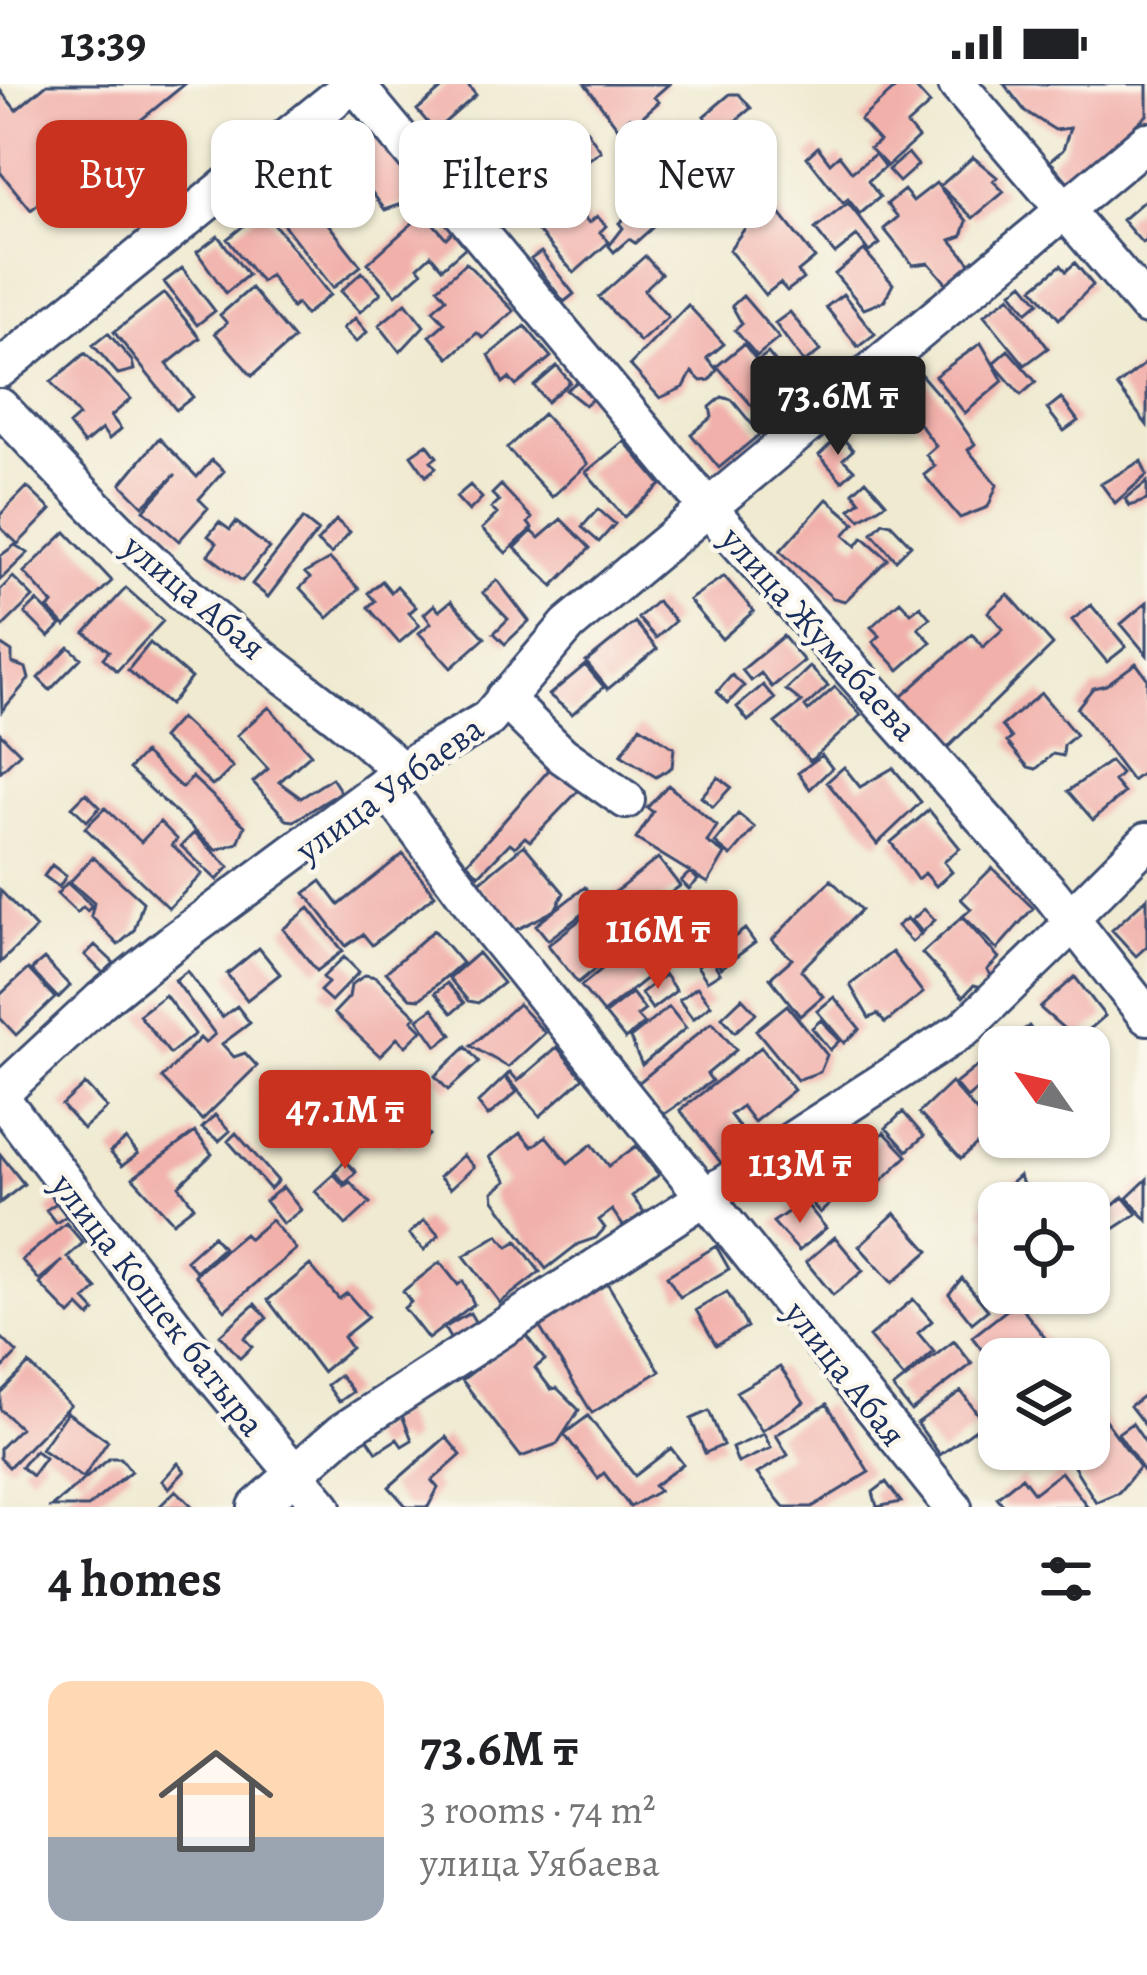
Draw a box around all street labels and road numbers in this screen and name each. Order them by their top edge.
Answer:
street label: улица Жумабаева [709,515,930,752]
street label: улица Абая [112,522,277,671]
street label: улица Уябаева [285,703,494,874]
street label: улица Кошек батыра [40,1162,277,1447]
street label: улица Абая [773,1289,918,1456]

